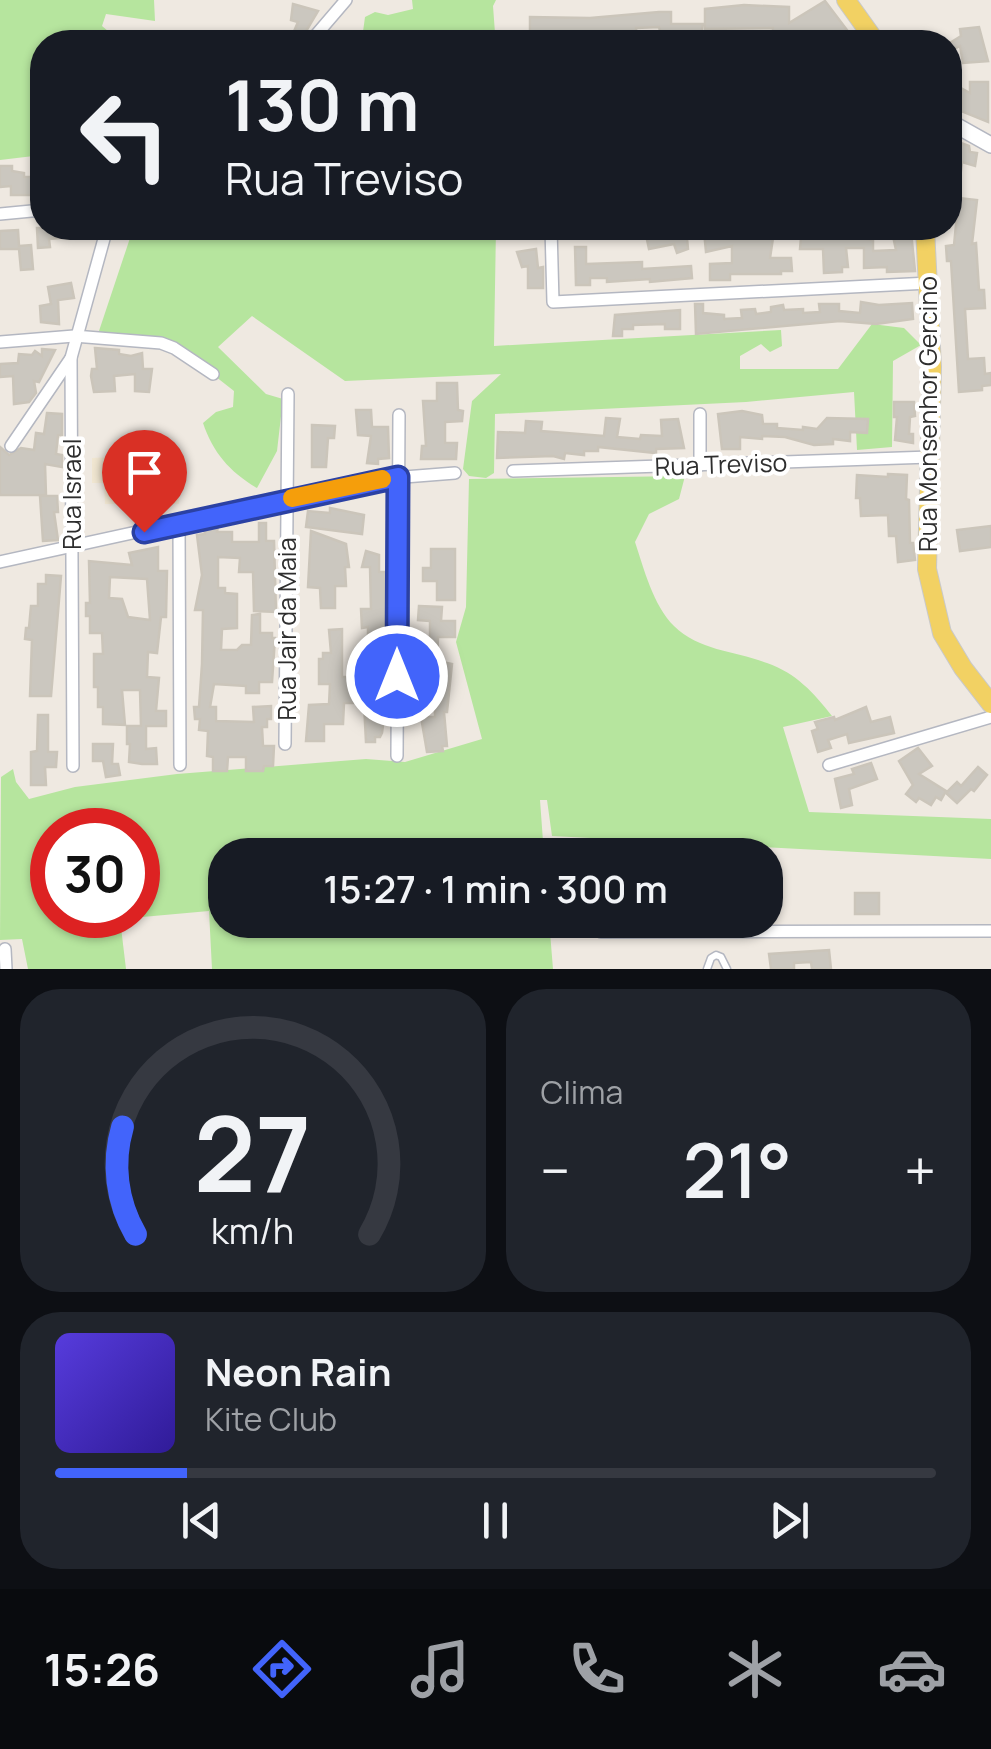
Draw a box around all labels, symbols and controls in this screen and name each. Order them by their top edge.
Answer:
text: 130 m [225,56,419,152]
icon: left [60,70,190,200]
text: Rua Treviso [225,147,463,209]
street label: Rua Monsenhor Gercino [910,276,945,552]
pin [102,430,187,533]
street label: Rua Israel [54,438,89,550]
street label: Rua Treviso [654,444,788,484]
icon: arrive [117,445,172,500]
street label: Rua Jair da Maia [269,537,304,721]
position arrow [345,624,449,728]
speed limit sign: 30 [30,808,160,938]
text: 15:27 · 1 min · 300 m [323,862,668,914]
text: Clima [541,1070,623,1114]
text: 27 [194,1081,311,1223]
text: 21° [683,1118,792,1221]
text: − [541,1132,570,1208]
text: + [904,1132,936,1208]
text: km/h [211,1206,294,1255]
text: Neon Rain [205,1345,391,1397]
text: Kite Club [205,1397,337,1441]
icon: previous [174,1493,229,1548]
icon: pause [468,1493,523,1548]
icon: next [762,1493,817,1548]
icon: directions [247,1634,317,1704]
icon: music [405,1634,475,1704]
icon: phone [562,1634,632,1704]
icon: climate [720,1634,790,1704]
icon: car [877,1634,947,1704]
text: 15:26 [44,1638,160,1700]

